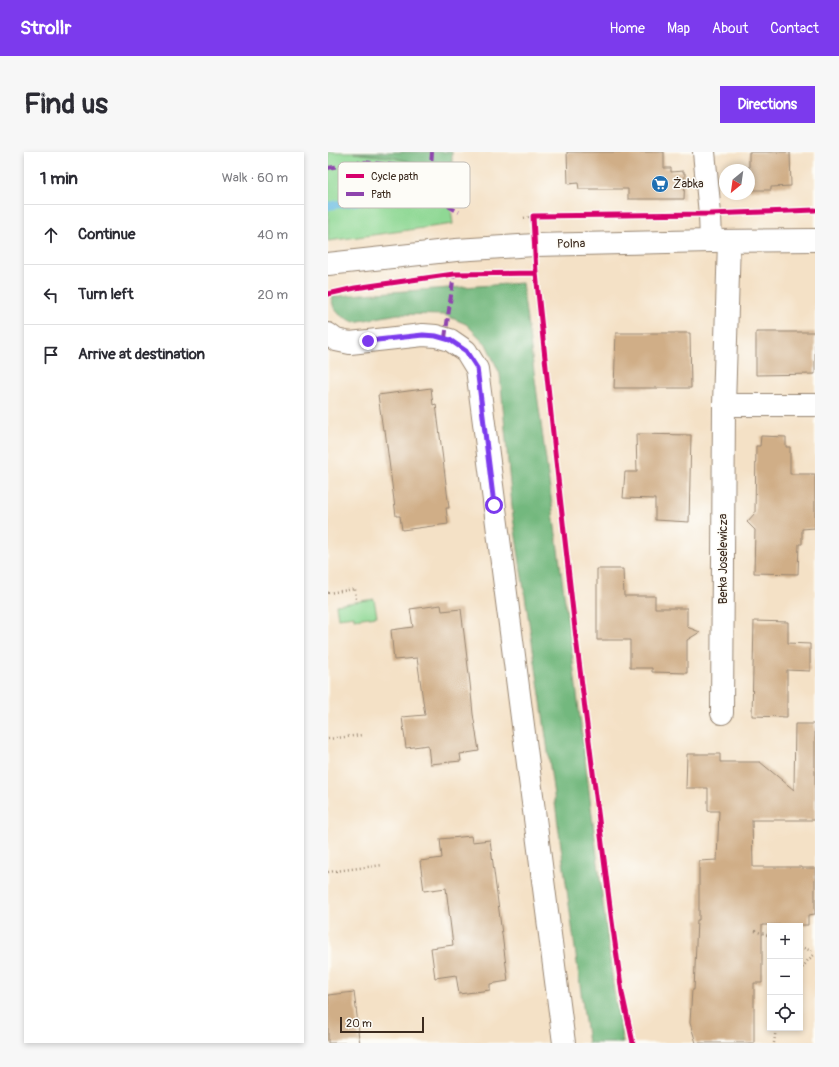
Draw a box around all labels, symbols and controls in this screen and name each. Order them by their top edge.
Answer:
text: Strollr [20,16,71,40]
text: Home [610,20,645,37]
text: Map [667,20,690,37]
text: About [712,20,748,37]
text: Contact [770,20,819,37]
button: Directions [720,86,815,123]
text: Find us [24,87,108,122]
legend [338,162,470,208]
north arrow [719,164,755,200]
text: 1 min [40,168,78,189]
text: Walk · 60 m [222,170,288,186]
text: Cycle path [371,170,418,183]
supermarket icon: Żabka [650,174,670,194]
place label: Żabka [673,176,704,192]
text: Path [371,188,391,201]
icon: ahead [40,224,62,246]
text: Continue [78,225,136,244]
text: 40 m [257,227,288,243]
street label: Polna [557,236,586,252]
icon: left [40,284,62,306]
text: Turn left [78,285,134,304]
text: 20 m [257,287,288,303]
route end [359,332,377,350]
icon: arrive [40,344,62,366]
text: Arrive at destination [78,345,205,364]
route start [485,496,503,514]
street label: Berka Joselewicza [716,513,731,604]
map controls [767,923,803,1031]
button: + [767,923,803,959]
button: − [767,959,803,995]
button: locate [767,995,803,1031]
scale bar [340,1015,424,1034]
text: 20 m [346,1017,372,1030]

